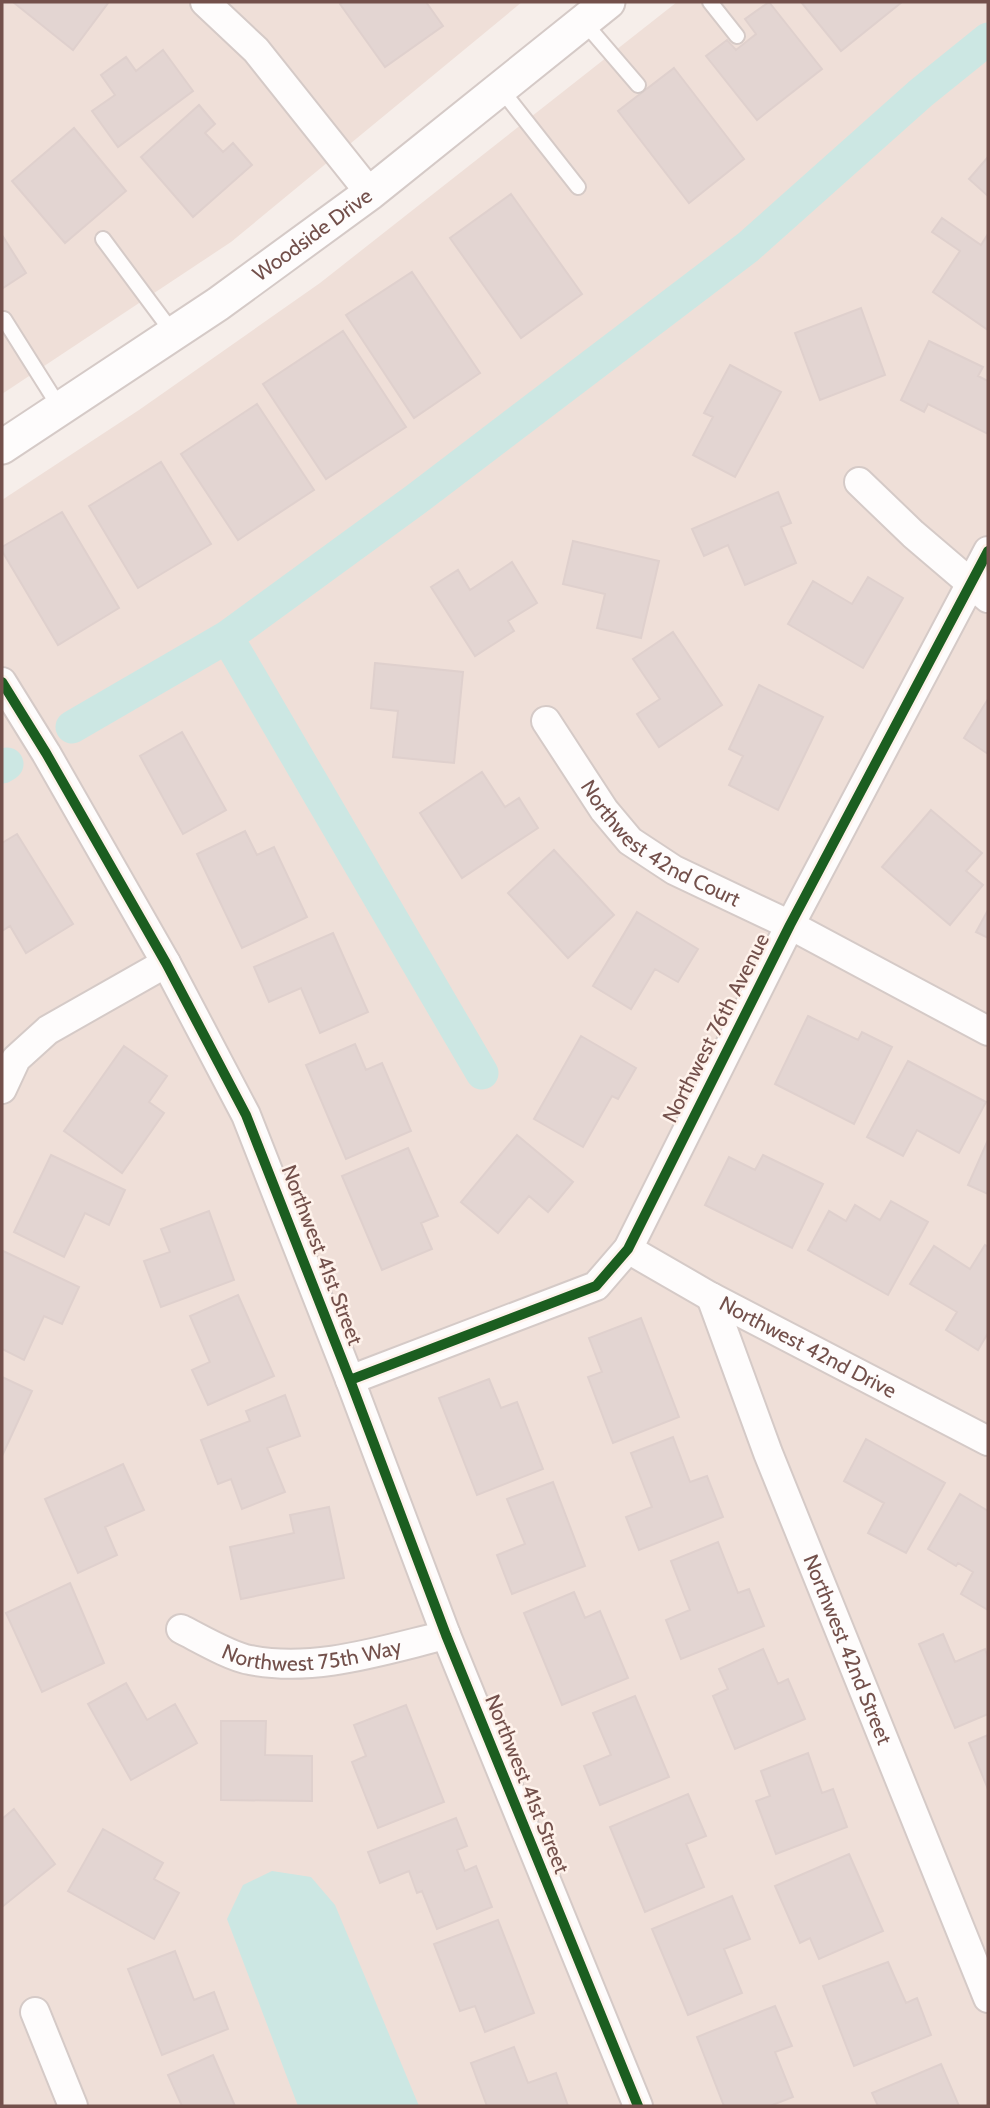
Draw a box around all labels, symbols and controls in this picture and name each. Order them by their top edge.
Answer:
street label: Woodside Drive [248,183,377,286]
street label: Northwest 42nd Court [576,775,744,911]
street label: Northwest 76th Avenue [657,929,774,1127]
street label: Northwest 41st Street [277,1161,368,1348]
street label: Northwest 42nd Drive [715,1291,901,1403]
street label: Northwest 42nd Street [798,1551,897,1748]
street label: Northwest 75th Way [218,1634,404,1676]
street label: Northwest 41st Street [480,1691,575,1877]

